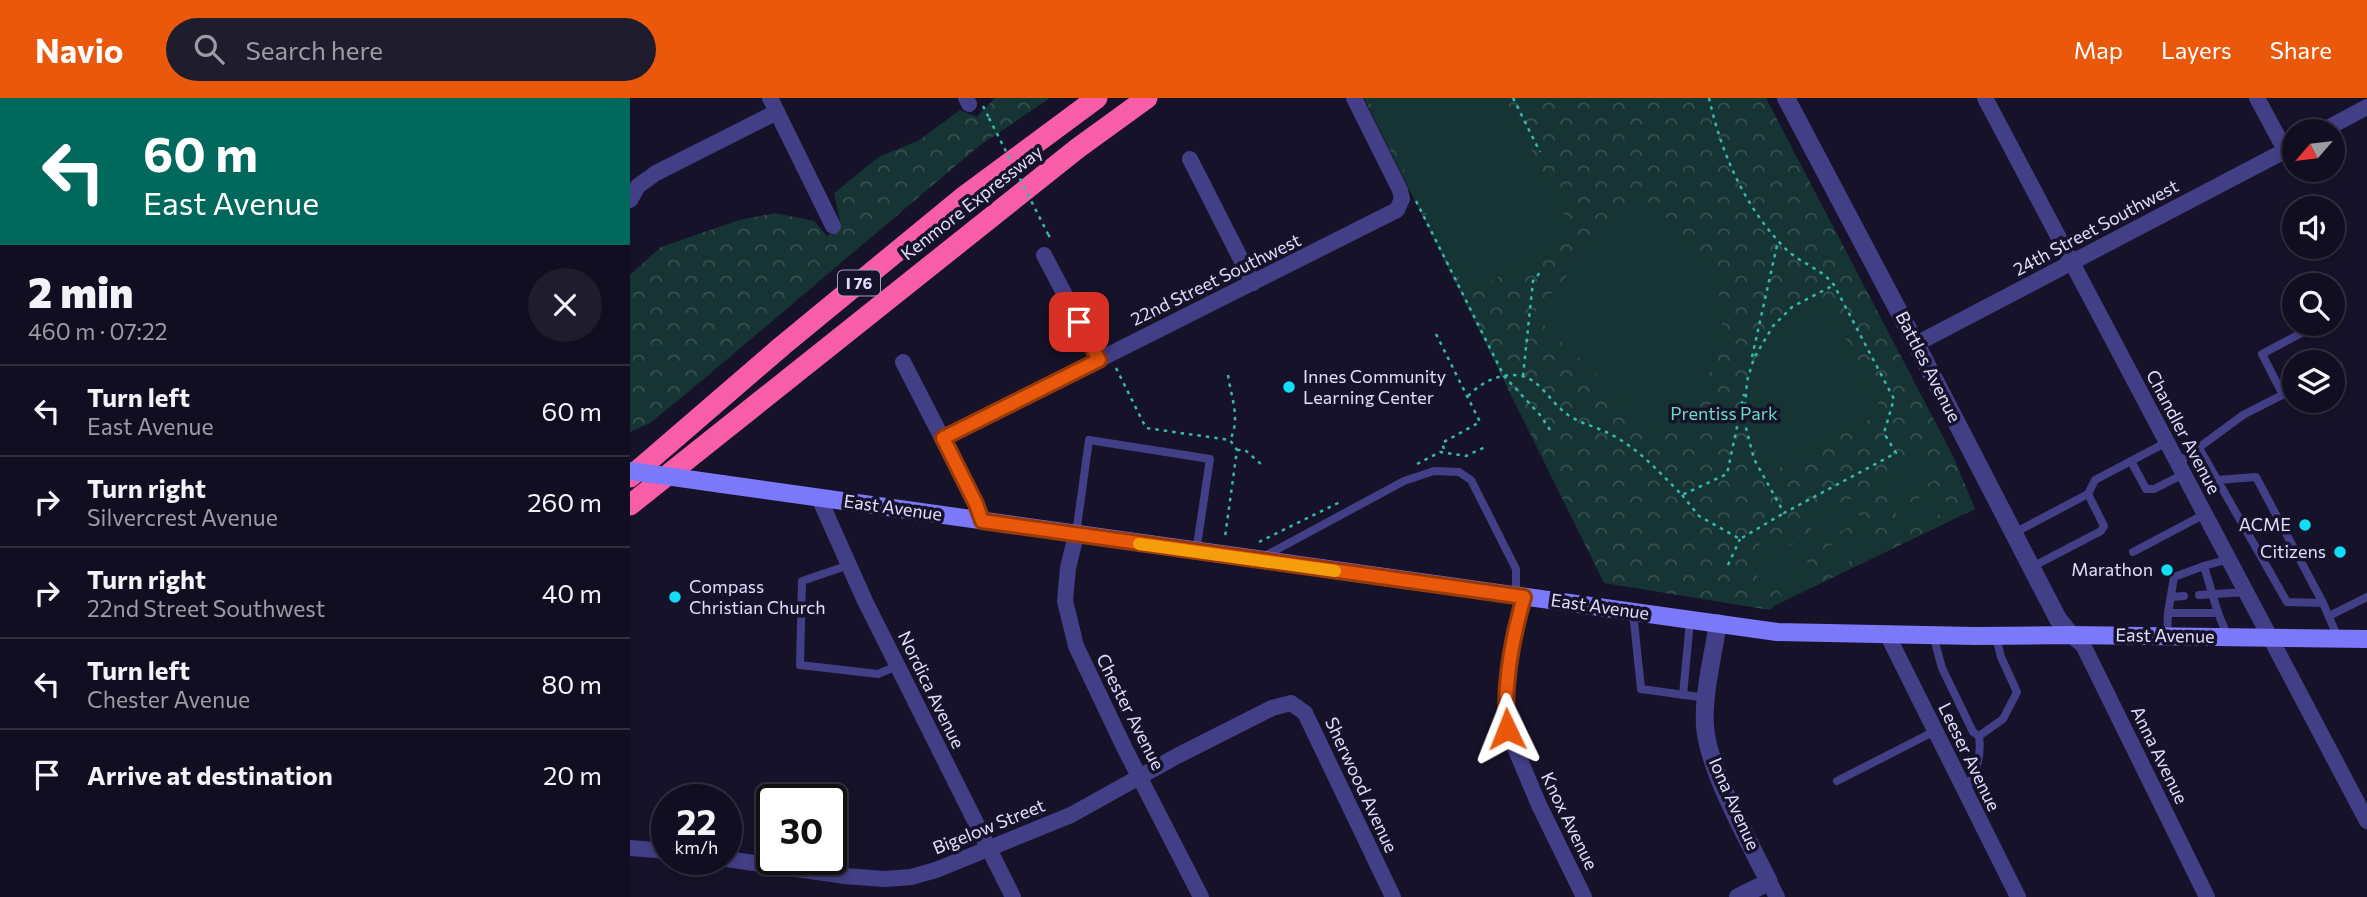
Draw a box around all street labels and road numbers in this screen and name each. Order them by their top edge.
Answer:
street label: Kenmore Expressway [896,140,1047,264]
street label: 24th Street Southwest [2009,174,2182,280]
street label: 22nd Street Southwest [1127,228,1304,330]
road number: I 76 [838,270,880,295]
street label: Battles Avenue [1892,307,1966,426]
street label: Chandler Avenue [2142,366,2226,497]
street label: East Avenue [843,489,944,525]
street label: East Avenue [1550,588,1651,624]
street label: East Avenue [2115,623,2215,647]
street label: Nordica Avenue [894,627,970,752]
street label: Chester Avenue [1092,650,1170,773]
street label: Leeser Avenue [1934,699,2006,814]
street label: Anna Avenue [2127,702,2193,807]
street label: Sherwood Avenue [1321,713,1403,856]
street label: Iona Avenue [1705,754,1765,853]
street label: Knox Avenue [1537,768,1603,873]
street label: Bigelow Street [929,794,1048,859]

